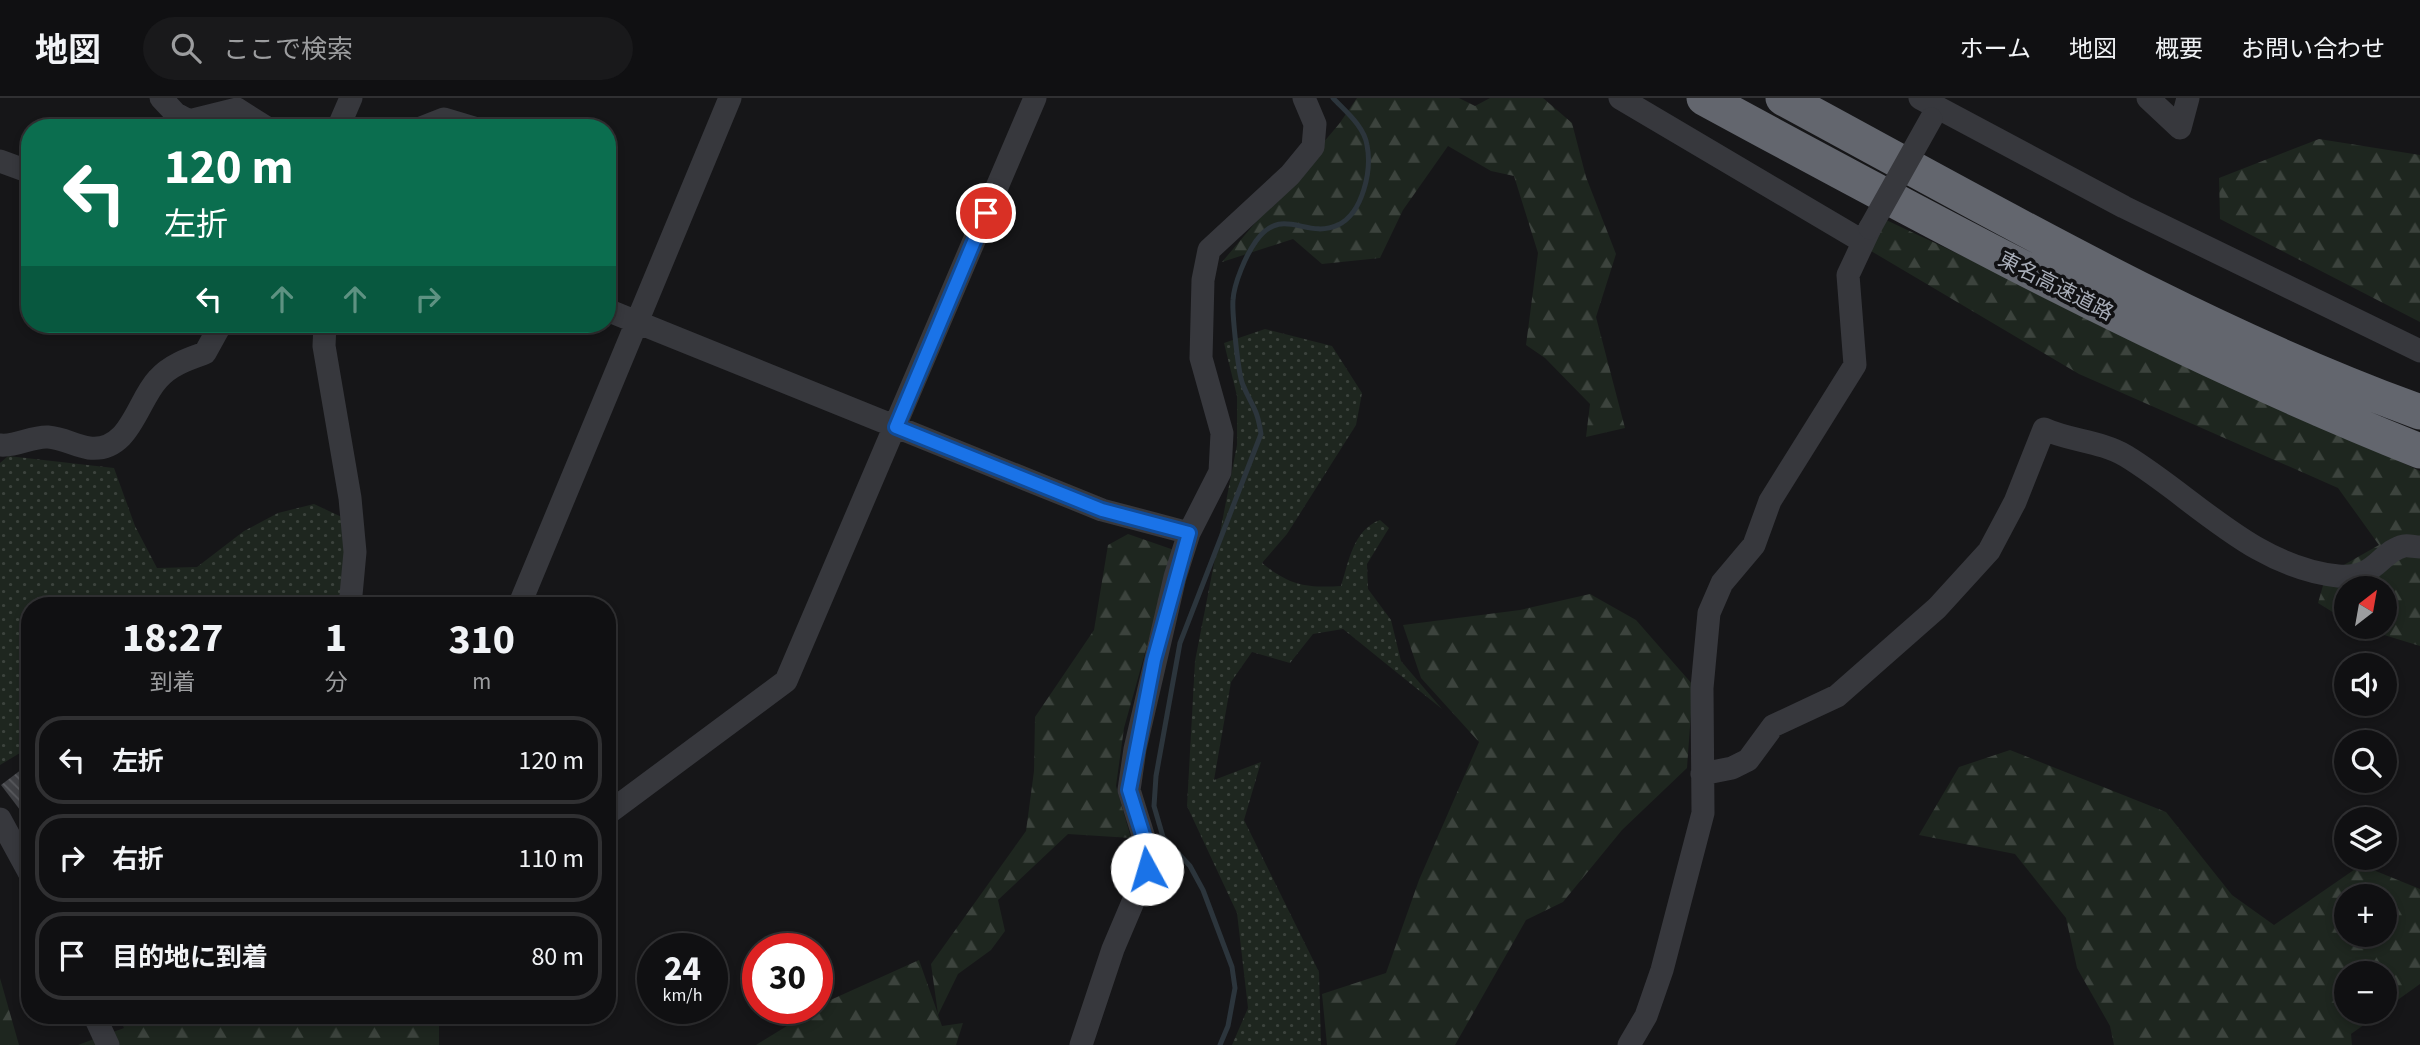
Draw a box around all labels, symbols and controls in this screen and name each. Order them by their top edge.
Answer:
search box [143,17,633,80]
text: 地図 [35,27,101,74]
icon: search [167,29,205,67]
text: ここで検索 [223,31,353,68]
text: ホーム [1960,32,2031,67]
text: 地図 [2069,32,2117,67]
text: 概要 [2155,32,2203,67]
text: お問い合わせ [2241,32,2385,67]
text: 120 m [164,133,293,203]
icon: left [49,147,140,238]
pin [956,183,1016,243]
icon: arrive [967,194,1005,232]
text: 左折 [164,202,228,248]
street label: 東名高速道路 [1993,244,2119,328]
icon: left [190,280,228,318]
icon: ahead [263,280,301,318]
icon: ahead [336,280,374,318]
icon: right [409,280,447,318]
north arrow [2334,576,2398,639]
map controls [2334,576,2397,1024]
text: 18:27 [122,608,223,668]
text: 1 [325,608,347,668]
text: 310 [448,610,515,670]
button: sound [2334,653,2397,716]
text: m [472,665,491,698]
text: 到着 [150,666,196,699]
text: 分 [324,666,347,699]
button: search [2334,730,2397,793]
icon: left [53,741,91,779]
text: 120 m [518,742,584,779]
text: 左折 [112,743,164,780]
button: layers [2334,807,2397,870]
position arrow [1110,832,1184,906]
icon: right [53,839,91,877]
text: 110 m [518,840,584,877]
text: 右折 [112,841,164,878]
button: + [2334,884,2397,947]
speed limit sign: 30 [742,933,833,1024]
icon: arrive [53,937,91,975]
text: 80 m [531,938,584,975]
text: 目的地に到着 [112,939,268,976]
text: 24 [664,944,701,994]
button: − [2334,961,2397,1024]
text: km/h [663,983,702,1008]

